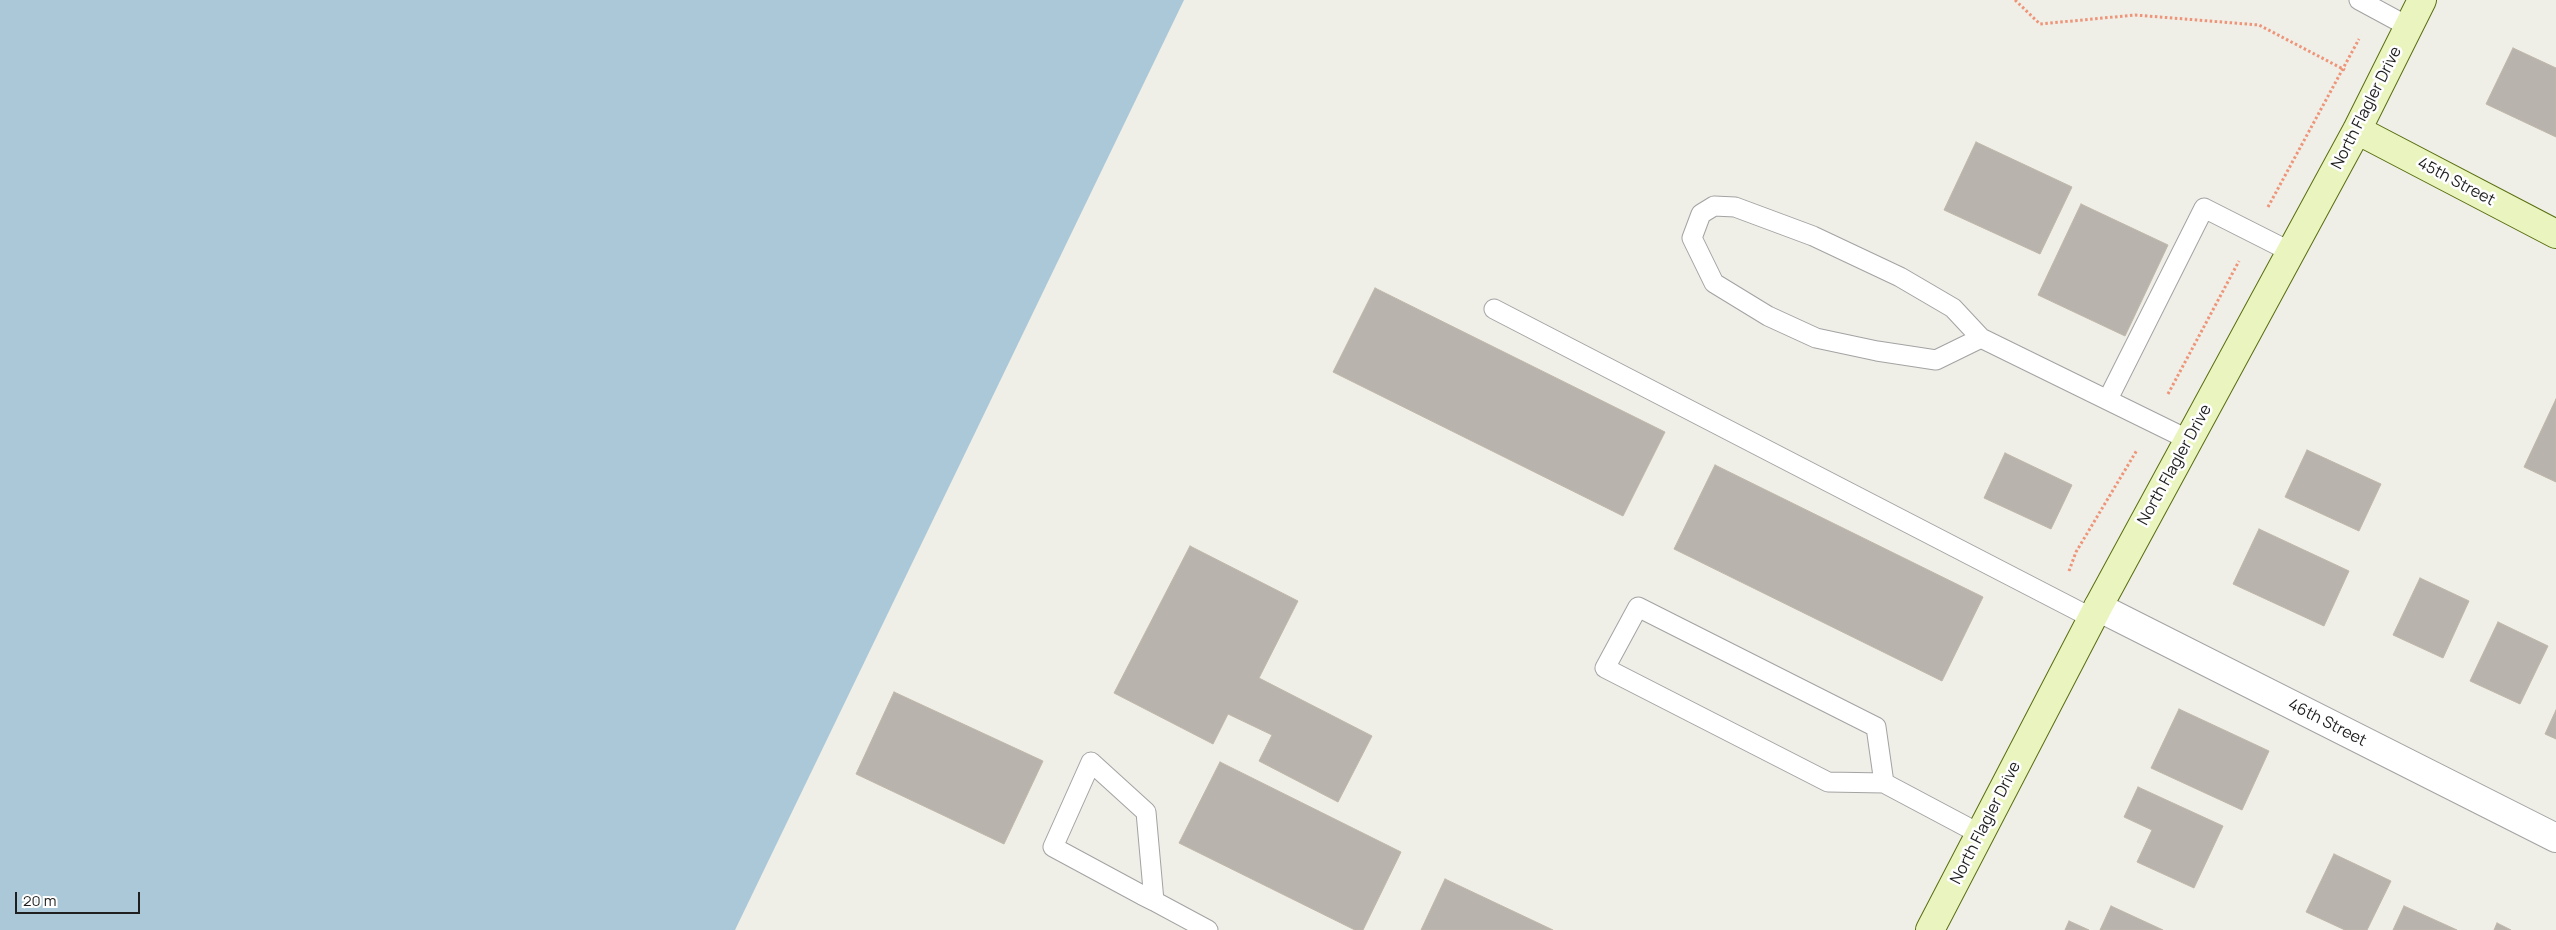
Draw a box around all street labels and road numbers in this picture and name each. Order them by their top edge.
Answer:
street label: North Flagler Drive [2328,44,2406,172]
street label: 45th Street [2414,154,2498,210]
street label: North Flagler Drive [2134,401,2216,529]
street label: 46th Street [2285,695,2369,751]
street label: North Flagler Drive [1947,759,2025,887]

